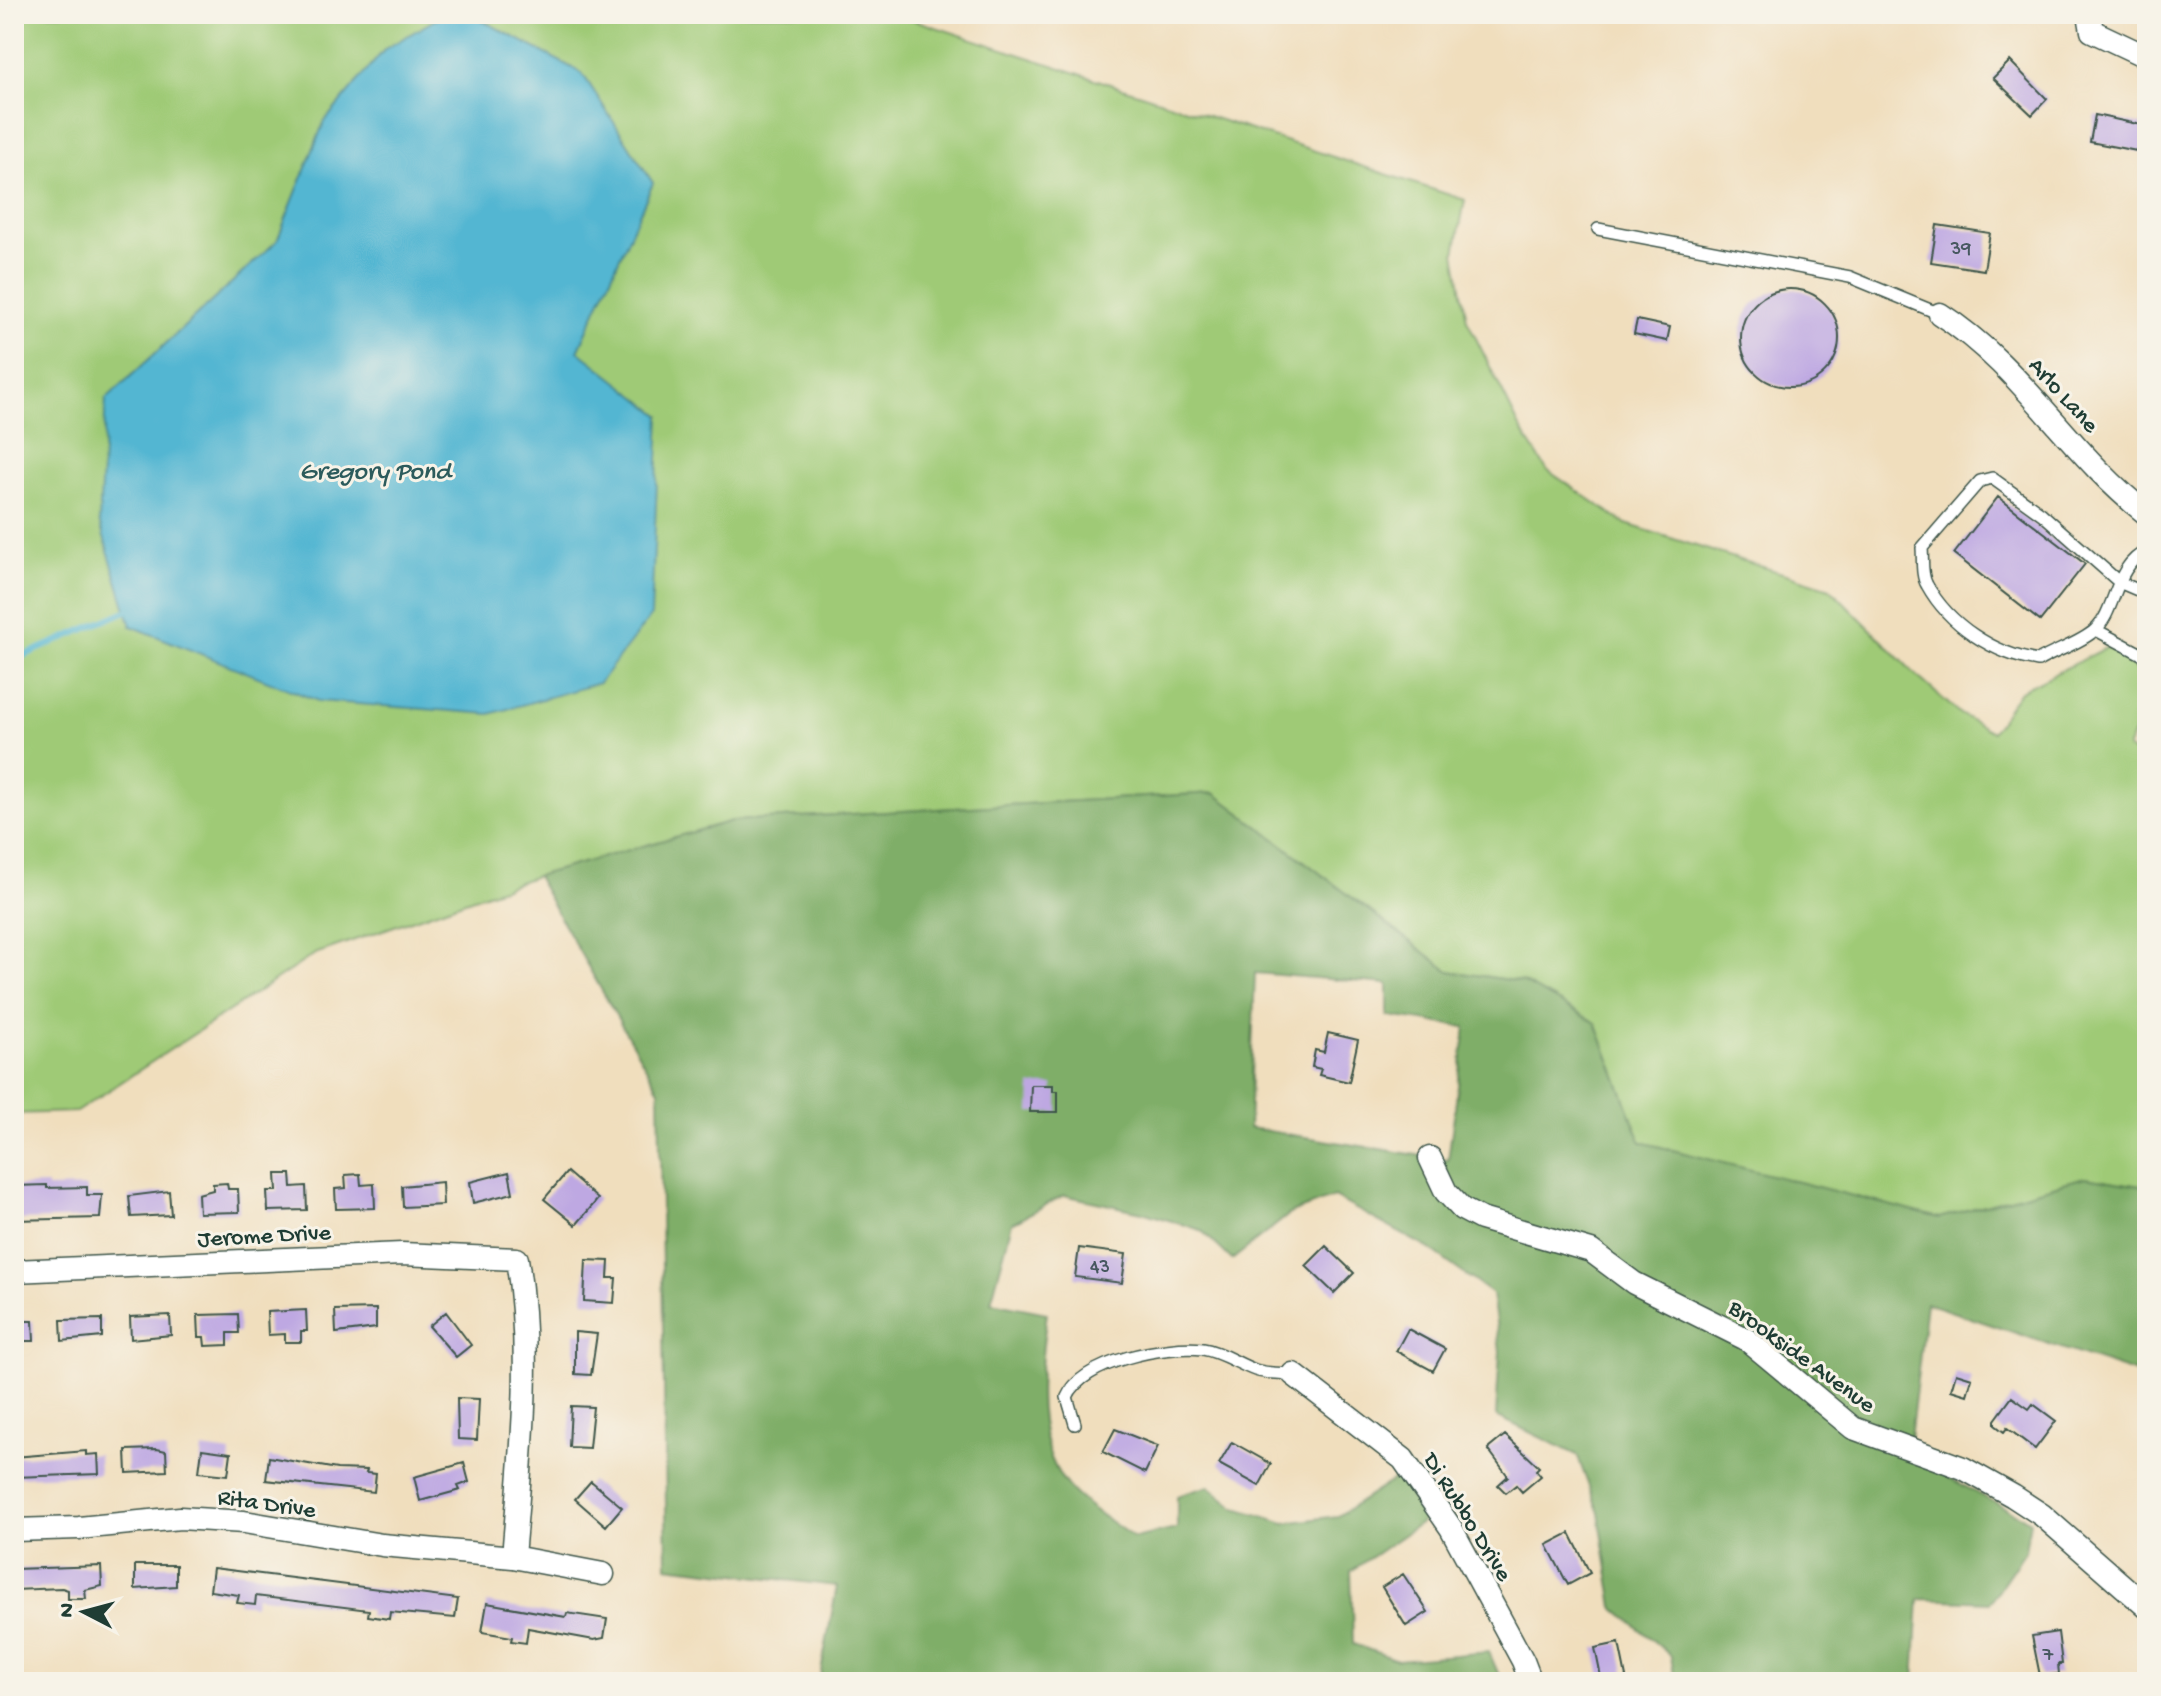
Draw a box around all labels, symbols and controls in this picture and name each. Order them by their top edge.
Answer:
house number: 39 [1950,239,1971,262]
street label: Arlo Lane [2021,352,2104,441]
water label: Gregory Pond [300,458,453,489]
street label: Jerome Drive [197,1219,332,1255]
house number: 43 [1090,1257,1110,1280]
street label: Brookside Avenue [1721,1294,1881,1421]
street label: Di Rubbo Drive [1414,1447,1517,1588]
street label: Rita Drive [216,1484,318,1527]
north arrow [44,1572,124,1652]
text: N [54,1602,82,1619]
house number: 7 [2042,1645,2054,1668]

